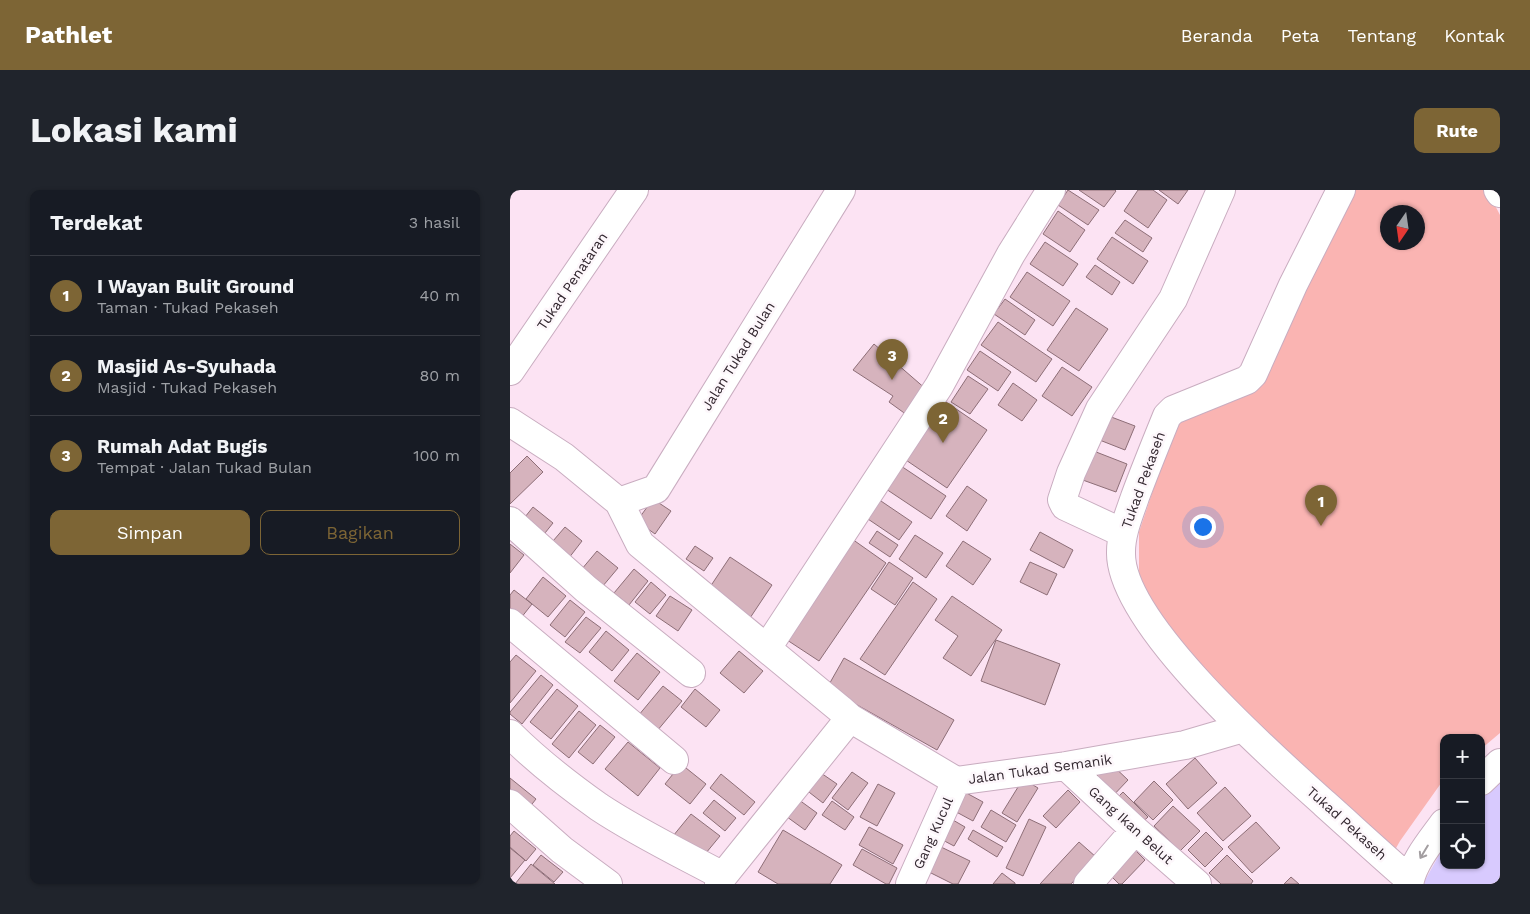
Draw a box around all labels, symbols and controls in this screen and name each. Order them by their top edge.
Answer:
text: Pathlet [25,21,112,49]
text: Beranda [1181,25,1253,46]
text: Peta [1281,25,1319,46]
text: Tentang [1347,25,1416,46]
text: Kontak [1444,25,1505,46]
button: Rute [1414,108,1500,153]
text: Lokasi kami [30,109,238,151]
north arrow [1380,205,1425,250]
text: Terdekat [50,210,142,235]
text: 3 hasil [409,213,460,232]
street label: Tukad Penataran [533,229,611,333]
text: I Wayan Bulit Ground [97,275,294,298]
text: 1 [63,286,69,305]
text: 40 m [420,286,460,305]
text: Taman · Tukad Pekaseh [97,298,279,317]
street label: Jalan Tukad Bulan [698,299,778,413]
pin: 3 [876,339,908,380]
text: Masjid As-Syuhada [97,355,276,378]
text: 2 [61,366,71,385]
text: 80 m [419,366,460,385]
text: Masjid · Tukad Pekaseh [97,378,277,397]
pin: 2 [927,402,959,443]
street label: Tukad Pekaseh [1118,429,1168,531]
text: Rumah Adat Bugis [97,435,267,458]
text: 3 [61,446,71,465]
text: 100 m [413,446,460,465]
text: Tempat · Jalan Tukad Bulan [97,458,312,477]
pin: 1 [1305,485,1337,526]
button: Simpan [50,510,250,555]
button: Bagikan [260,510,460,555]
your location [1190,514,1216,540]
map controls [1440,734,1485,869]
button: + [1440,734,1485,779]
street label: Jalan Tukad Semanik [967,751,1113,787]
button: − [1440,779,1485,824]
street label: Gang Ikan Belut [1085,783,1177,867]
street label: Tukad Pekaseh [1304,783,1390,863]
street label: Gang Kucul [910,794,956,872]
button: locate [1440,824,1485,869]
one-way arrow [1418,845,1428,859]

